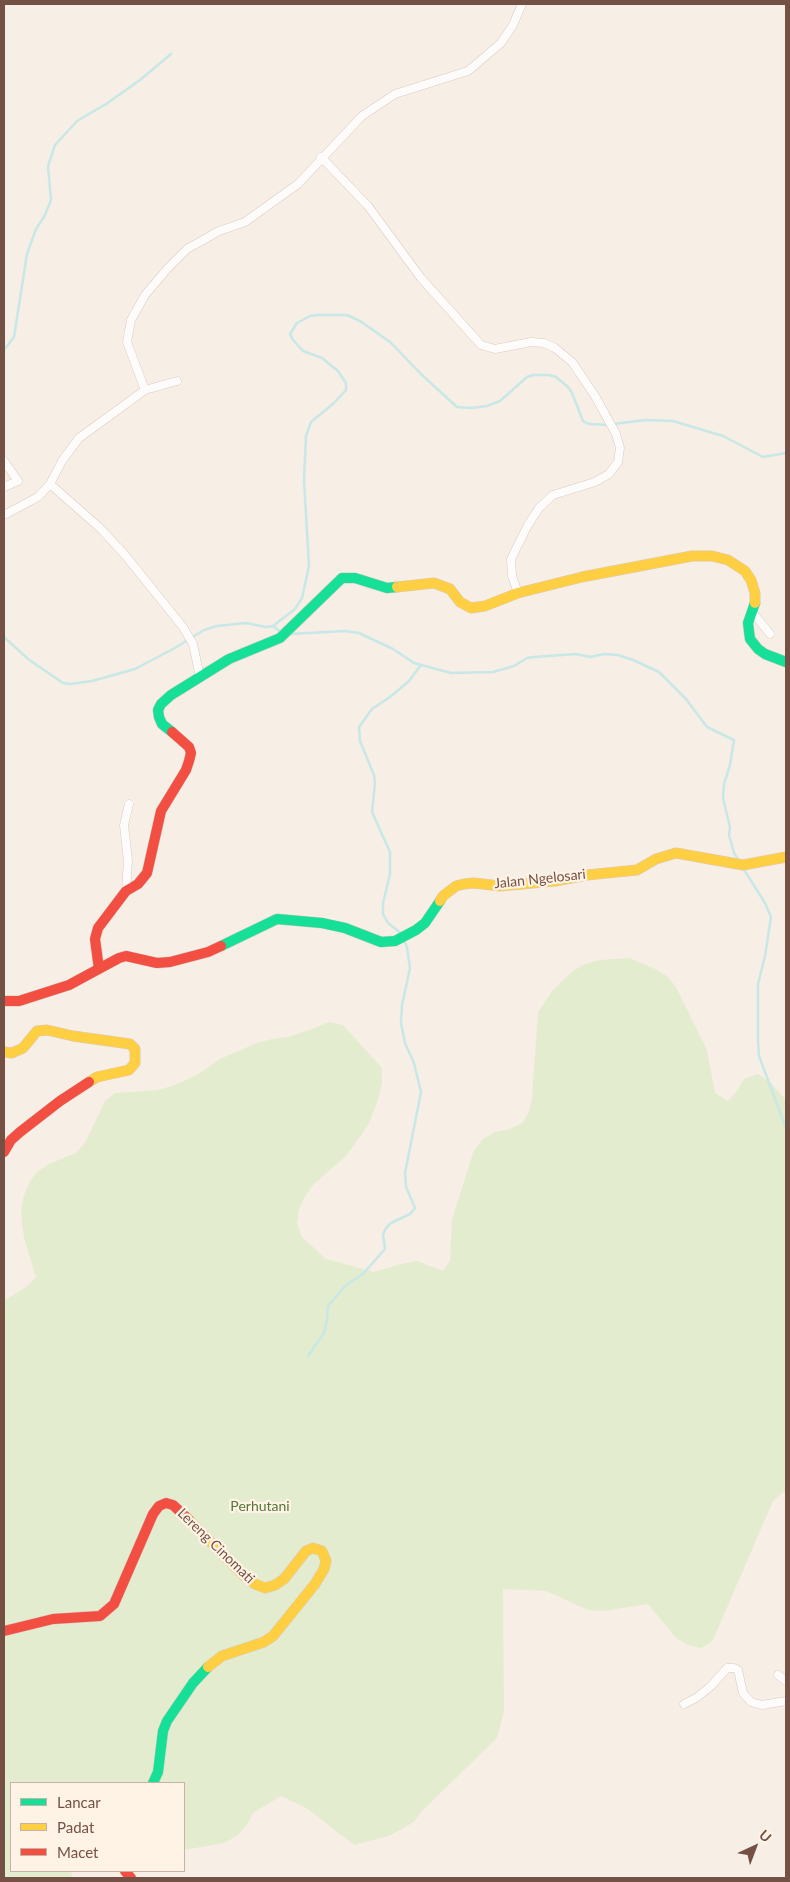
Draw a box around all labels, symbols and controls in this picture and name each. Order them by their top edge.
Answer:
street label: Jalan Ngelosari [493,866,587,892]
park label: Perhutani [230,1498,290,1514]
street label: Lereng Cinomati [174,1505,258,1587]
legend [10,1782,185,1872]
text: Lancar [57,1793,101,1811]
text: Padat [57,1818,94,1836]
north arrow [730,1822,780,1872]
text: U [756,1826,775,1845]
text: Macet [57,1843,98,1861]

